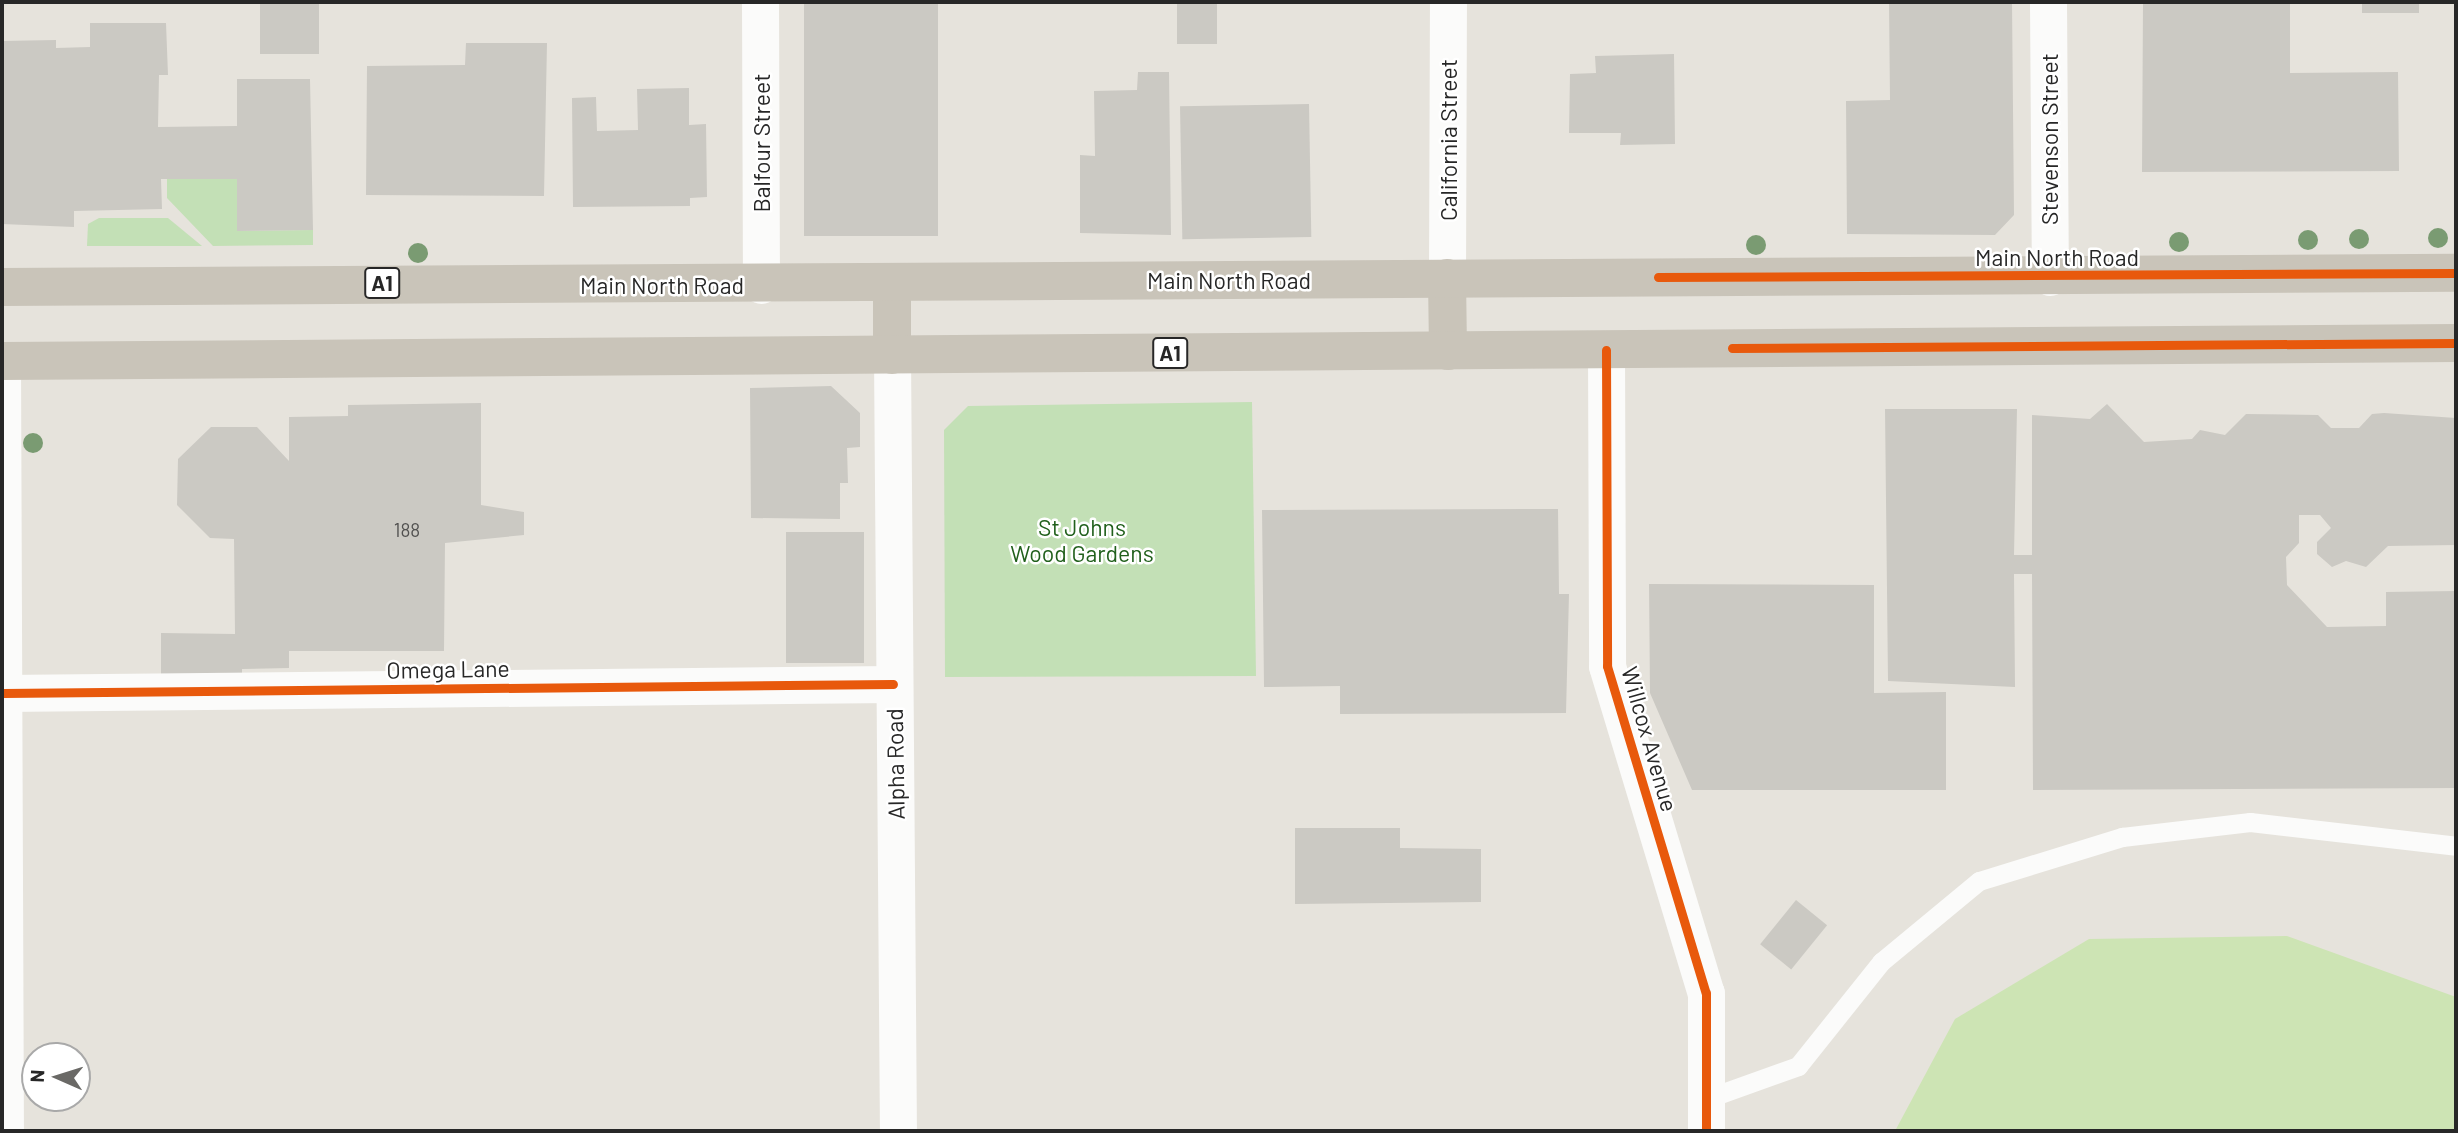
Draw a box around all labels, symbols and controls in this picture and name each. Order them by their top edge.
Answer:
street label: Stevenson Street [2035,53,2063,225]
street label: California Street [1434,59,1462,221]
street label: Balfour Street [747,73,775,213]
street label: Main North Road [1975,243,2139,271]
road number: A1 [363,266,401,300]
street label: Main North Road [1147,266,1311,294]
street label: Main North Road [580,271,744,299]
road number: A1 [1151,336,1189,370]
park label: St Johns Wood Gardens [1010,513,1154,567]
house number: 188 [394,519,420,541]
street label: Omega Lane [386,654,510,684]
street label: Willcox Avenue [1616,663,1684,815]
street label: Alpha Road [880,708,910,820]
north arrow [21,1042,91,1112]
text: N [25,1069,48,1083]

